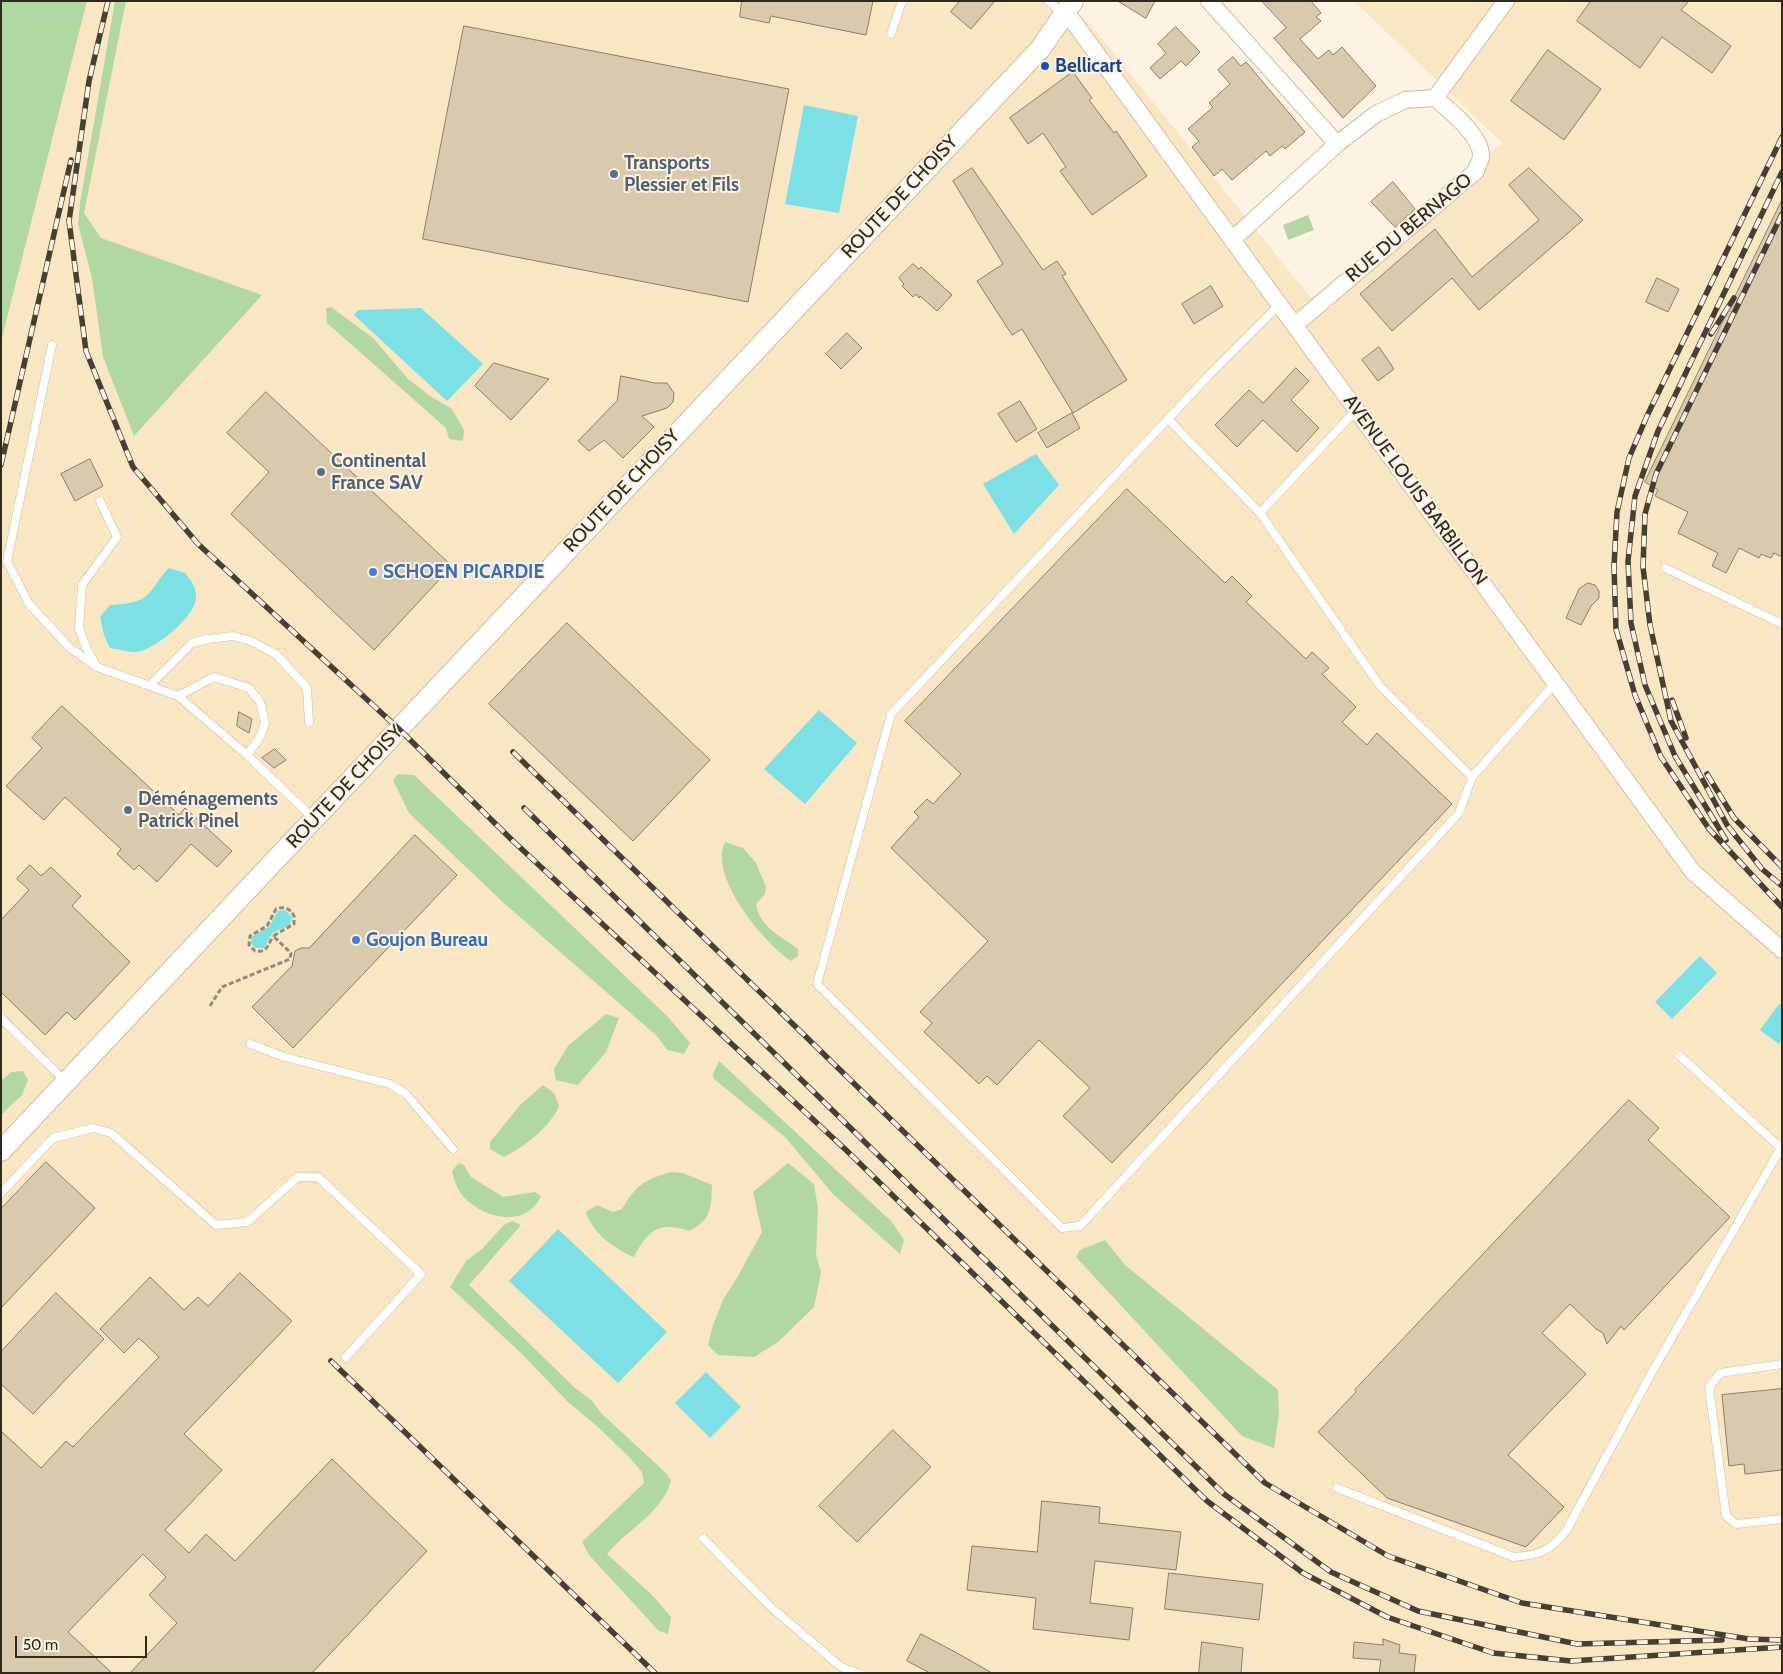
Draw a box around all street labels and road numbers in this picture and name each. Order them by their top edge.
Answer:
street label: ROUTE DE CHOISY [837,131,963,263]
street label: RUE DU BERNAGO [1341,169,1477,287]
street label: AVENUE LOUIS BARBILLON [1338,390,1492,590]
street label: ROUTE DE CHOISY [559,425,685,557]
street label: ROUTE DE CHOISY [282,721,408,853]

